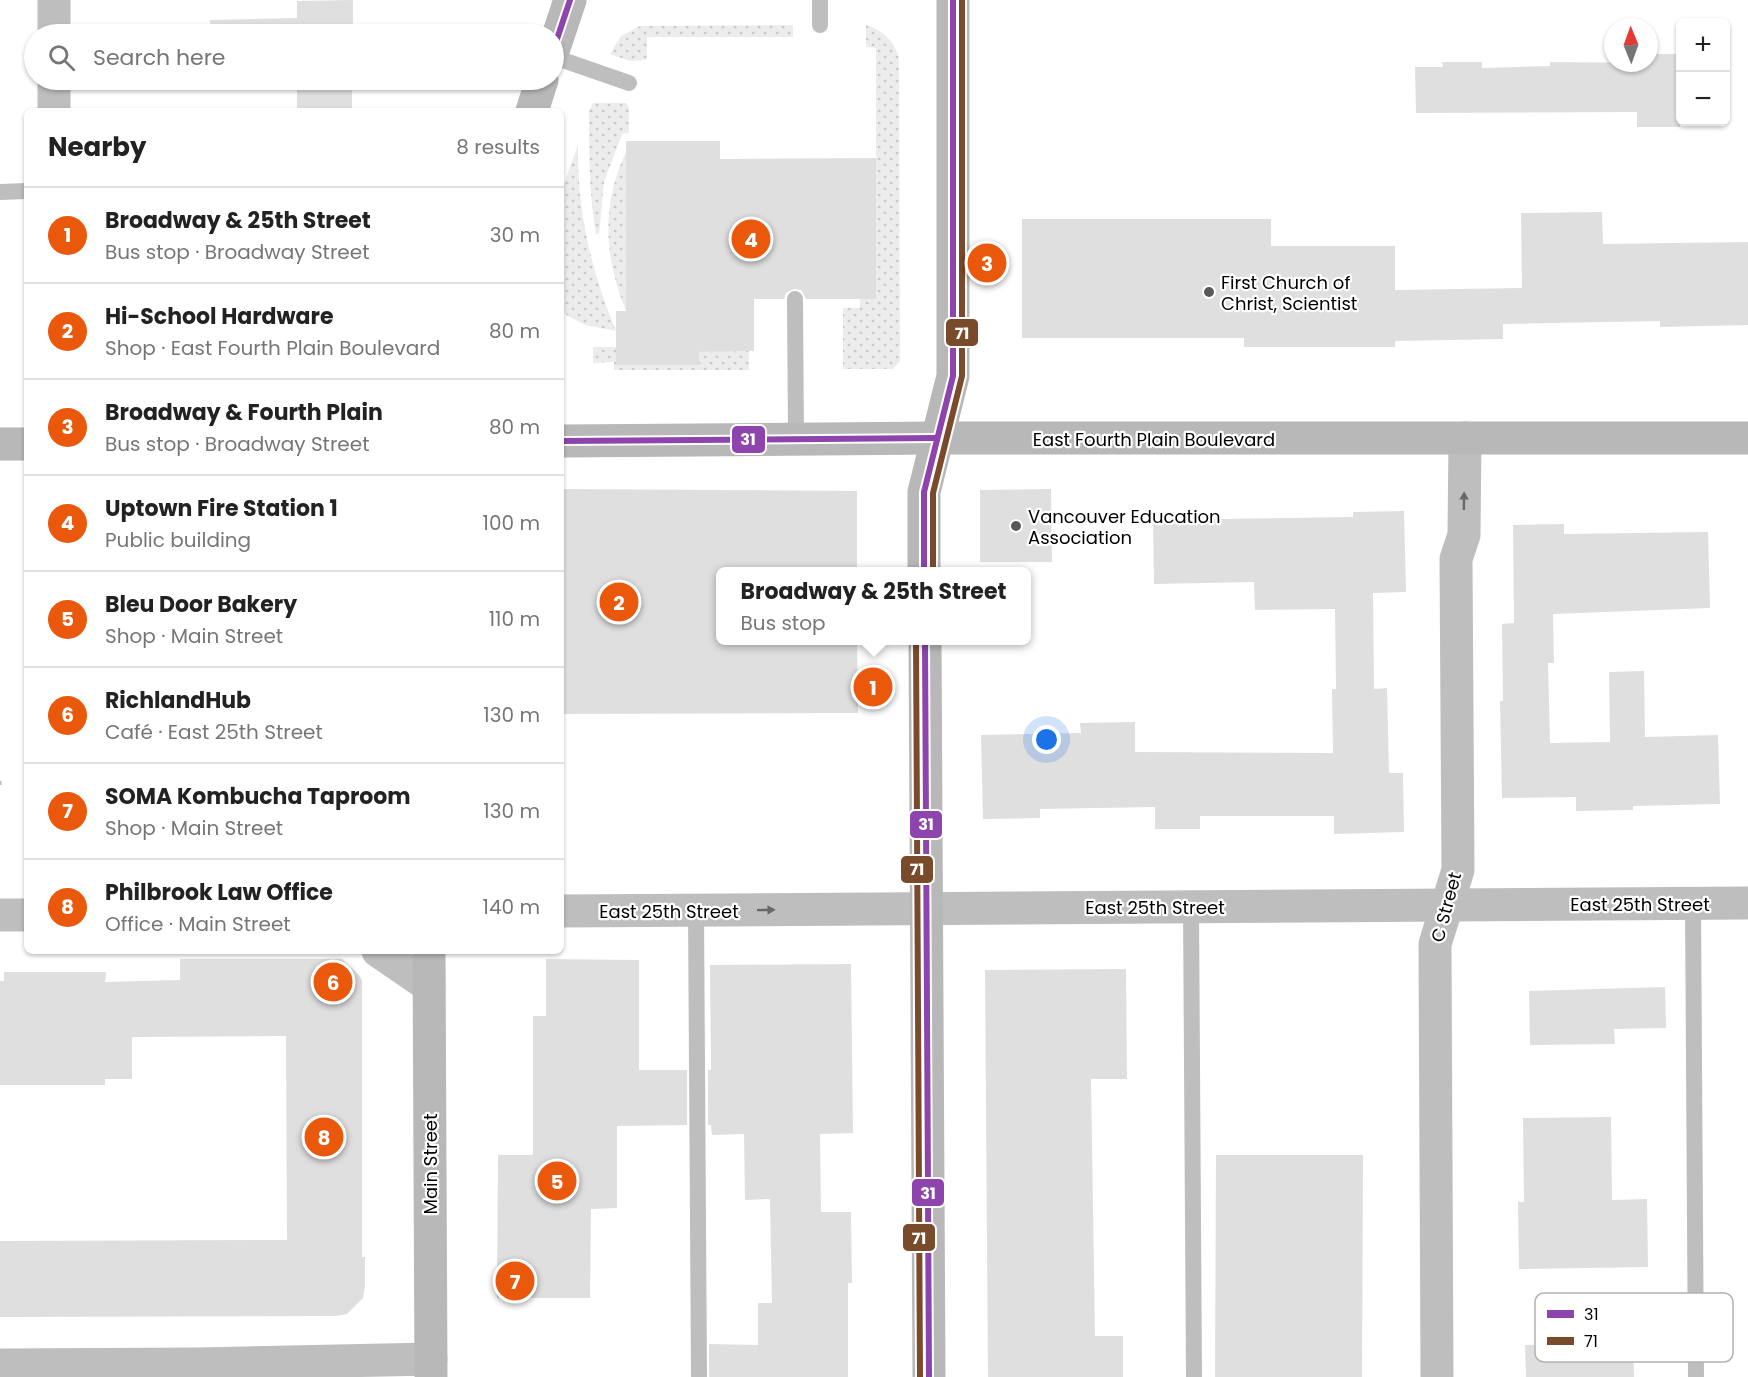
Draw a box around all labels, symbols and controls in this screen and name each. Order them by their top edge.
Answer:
north arrow [1604,18,1658,72]
map controls [1676,18,1730,126]
button: + [1676,18,1730,72]
search box [24,24,564,90]
icon: search [45,41,78,74]
text: Search here [93,42,226,73]
button: − [1676,72,1730,126]
text: Nearby [48,129,146,165]
text: 8 results [456,133,540,161]
text: Broadway & 25th Street [105,205,371,236]
pin: 4 [732,216,771,262]
text: 1 [64,221,71,249]
text: 30 m [490,221,540,249]
text: Bus stop · Broadway Street [105,238,369,266]
pin: 3 [968,240,1006,286]
place label: First Church of Christ, Scientist [1221,270,1357,316]
marker: First Church of Christ, Scientist [1202,285,1216,299]
text: Hi-School Hardware [105,301,334,332]
text: 2 [62,317,73,345]
text: 80 m [489,317,540,345]
line badge: 71 [945,318,979,347]
text: 71 [955,322,969,345]
text: Shop · East Fourth Plain Boulevard [105,334,440,362]
text: Broadway & Fourth Plain [105,397,383,428]
text: 3 [61,413,74,441]
text: 80 m [489,413,540,441]
line badge: 31 [731,425,766,454]
street label: East Fourth Plain Boulevard [1033,427,1275,452]
text: 31 [740,428,756,451]
text: Bus stop · Broadway Street [105,430,369,458]
one-way arrow [1459,492,1469,511]
text: Uptown Fire Station 1 [105,493,338,524]
place label: Vancouver Education Association [1028,504,1221,550]
text: 4 [61,509,74,537]
text: 100 m [483,509,540,537]
marker: Vancouver Education Association [1009,519,1023,533]
text: Public building [105,526,251,554]
popup [716,567,1031,645]
text: Broadway & 25th Street [741,576,1006,607]
pin: 2 [600,580,638,624]
text: Bleu Door Bakery [105,589,297,620]
text: 5 [61,605,74,633]
text: 110 m [489,605,540,633]
text: Bus stop [741,609,825,637]
text: Shop · Main Street [105,622,283,650]
pin: 1 [854,664,892,710]
text: RichlandHub [105,685,251,716]
text: 6 [61,701,74,729]
text: 130 m [483,701,540,729]
text: Café · East 25th Street [105,718,323,746]
your location [1032,725,1061,754]
text: SOMA Kombucha Taproom [105,781,411,812]
text: 7 [62,797,73,825]
text: 130 m [483,797,540,825]
line badge: 31 [909,810,943,839]
text: 31 [918,813,934,836]
text: Shop · Main Street [105,814,283,842]
line badge: 71 [900,855,934,884]
text: 71 [910,858,924,881]
street label: C Street [1425,869,1467,945]
text: Philbrook Law Office [105,877,333,908]
street label: East 25th Street [1570,892,1710,917]
text: 8 [61,893,74,921]
text: 140 m [483,893,540,921]
street label: East 25th Street [1085,895,1225,920]
street label: East 25th Street [599,899,739,924]
one-way arrow [757,905,776,915]
text: Office · Main Street [105,910,291,938]
pin: 6 [314,960,352,1004]
street label: Main Street [418,1113,443,1215]
pin: 8 [304,1114,344,1160]
pin: 5 [538,1158,576,1204]
line badge: 31 [911,1178,945,1207]
text: 31 [920,1182,936,1205]
line badge: 71 [902,1223,936,1252]
text: 71 [912,1227,926,1250]
pin: 7 [496,1258,534,1304]
legend [1535,1293,1733,1362]
text: 31 [1584,1303,1599,1326]
text: 71 [1584,1330,1598,1353]

